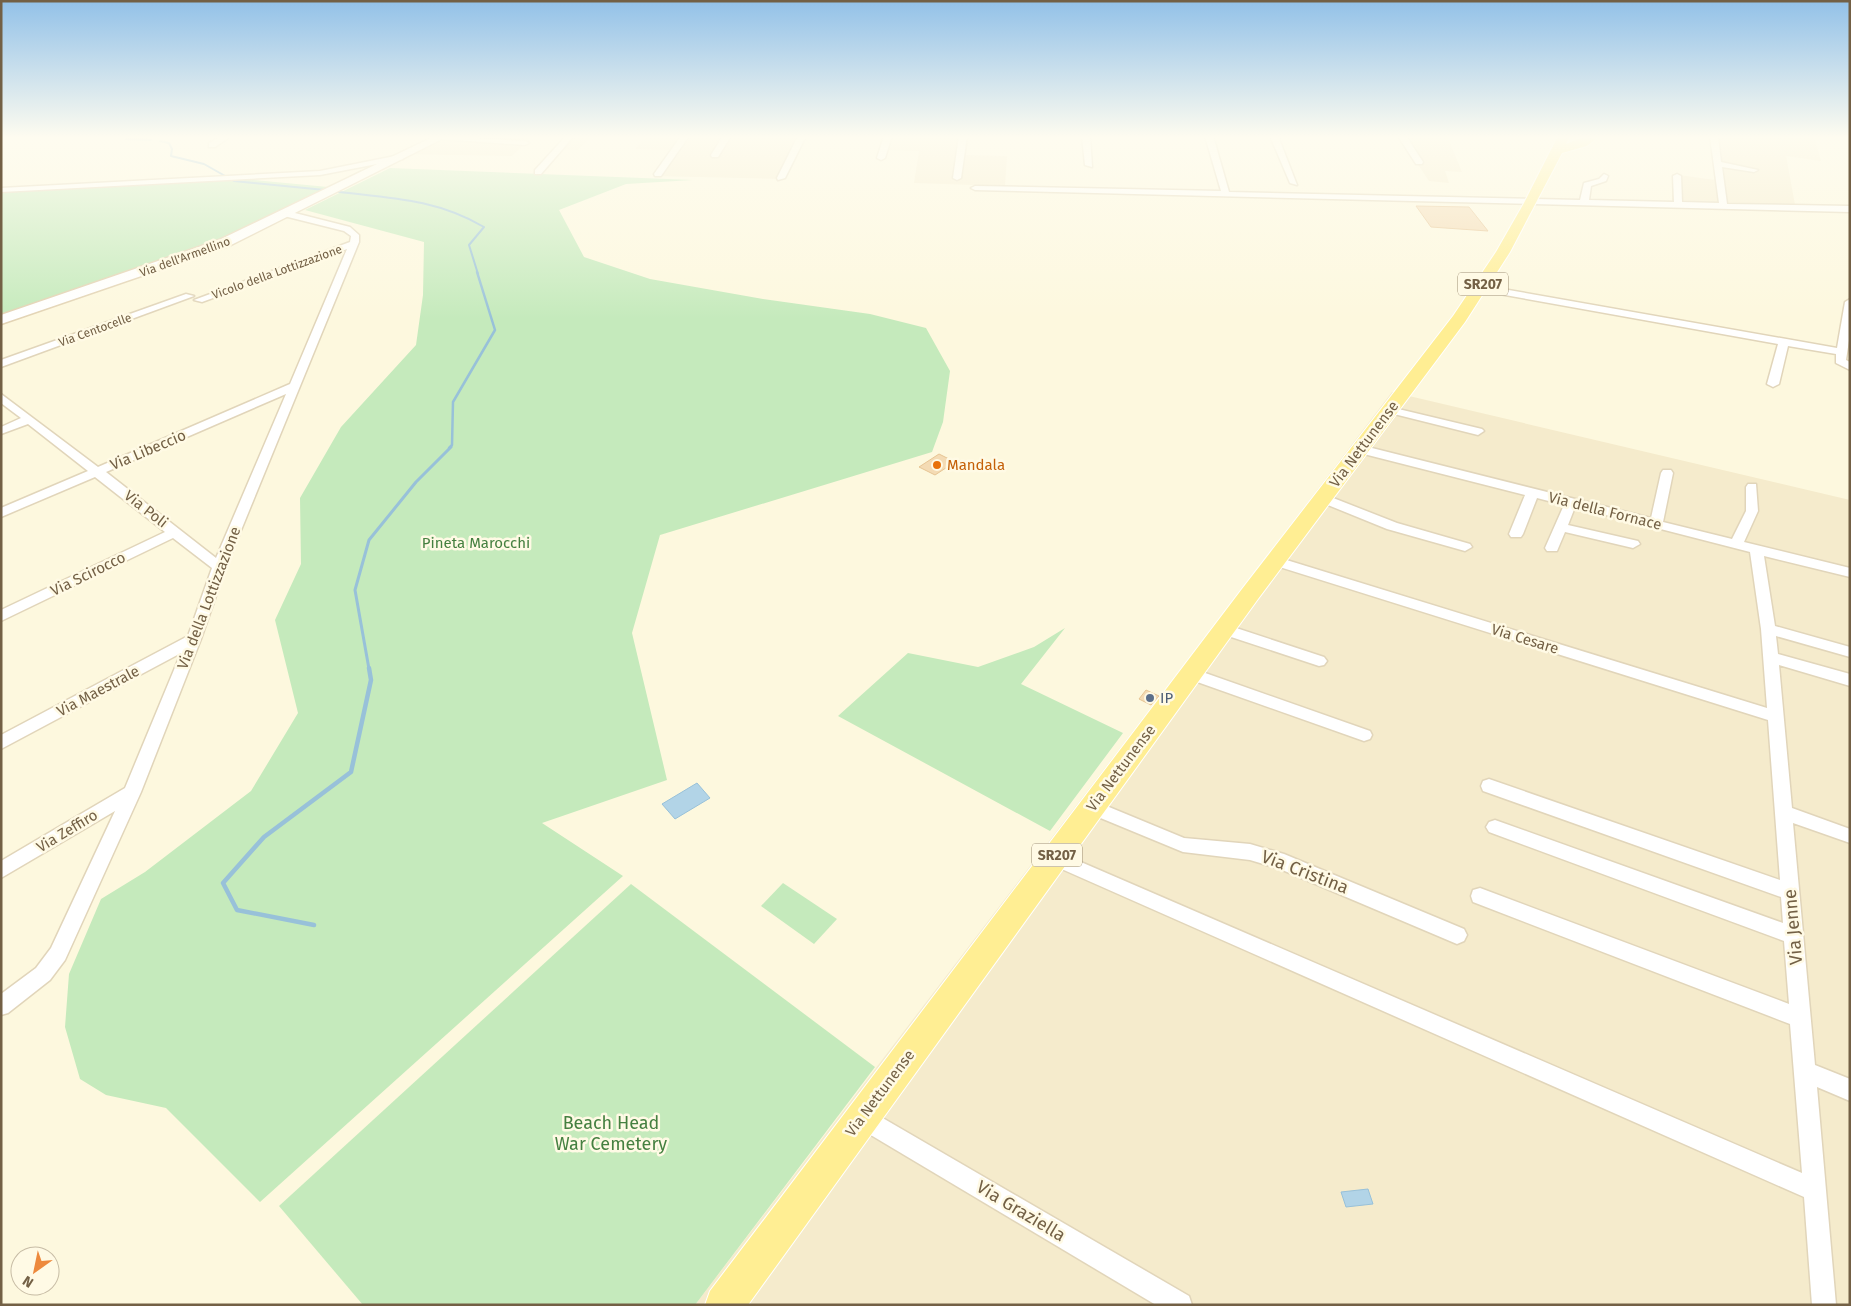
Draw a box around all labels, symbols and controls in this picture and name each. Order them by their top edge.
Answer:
street label: Via dell'Armellino [138,234,232,280]
street label: Vicolo della Lottizzazione [210,242,344,302]
road number: SR207 [1458,272,1508,296]
street label: Via Centocelle [57,310,133,350]
street label: Via Nettunense [1326,397,1402,491]
street label: Via Libeccio [107,426,189,474]
place label: Mandala [947,456,1005,474]
marker: Mandala [931,459,943,471]
street label: Via Poli [121,486,171,532]
street label: Via della Fornace [1547,488,1663,534]
street label: Via della Lottizzazione [174,524,244,672]
park label: Pineta Marocchi [422,534,530,552]
street label: Via Scirocco [48,548,128,600]
street label: Via Cesare [1489,620,1561,658]
street label: Via Maestrale [54,662,142,720]
place label: IP [1160,689,1173,707]
marker: IP [1144,692,1156,704]
street label: Via Nettunense [1083,721,1159,815]
street label: Via Zeffiro [33,806,101,856]
road number: SR207 [1032,844,1082,866]
street label: Via Cristina [1258,845,1352,899]
street label: Via Jenne [1779,888,1807,966]
street label: Via Nettunense [842,1046,918,1140]
park label: Beach Head War Cemetery [555,1112,667,1155]
street label: Via Graziella [972,1176,1070,1246]
north arrow [10,1246,60,1296]
text: N [20,1272,37,1291]

